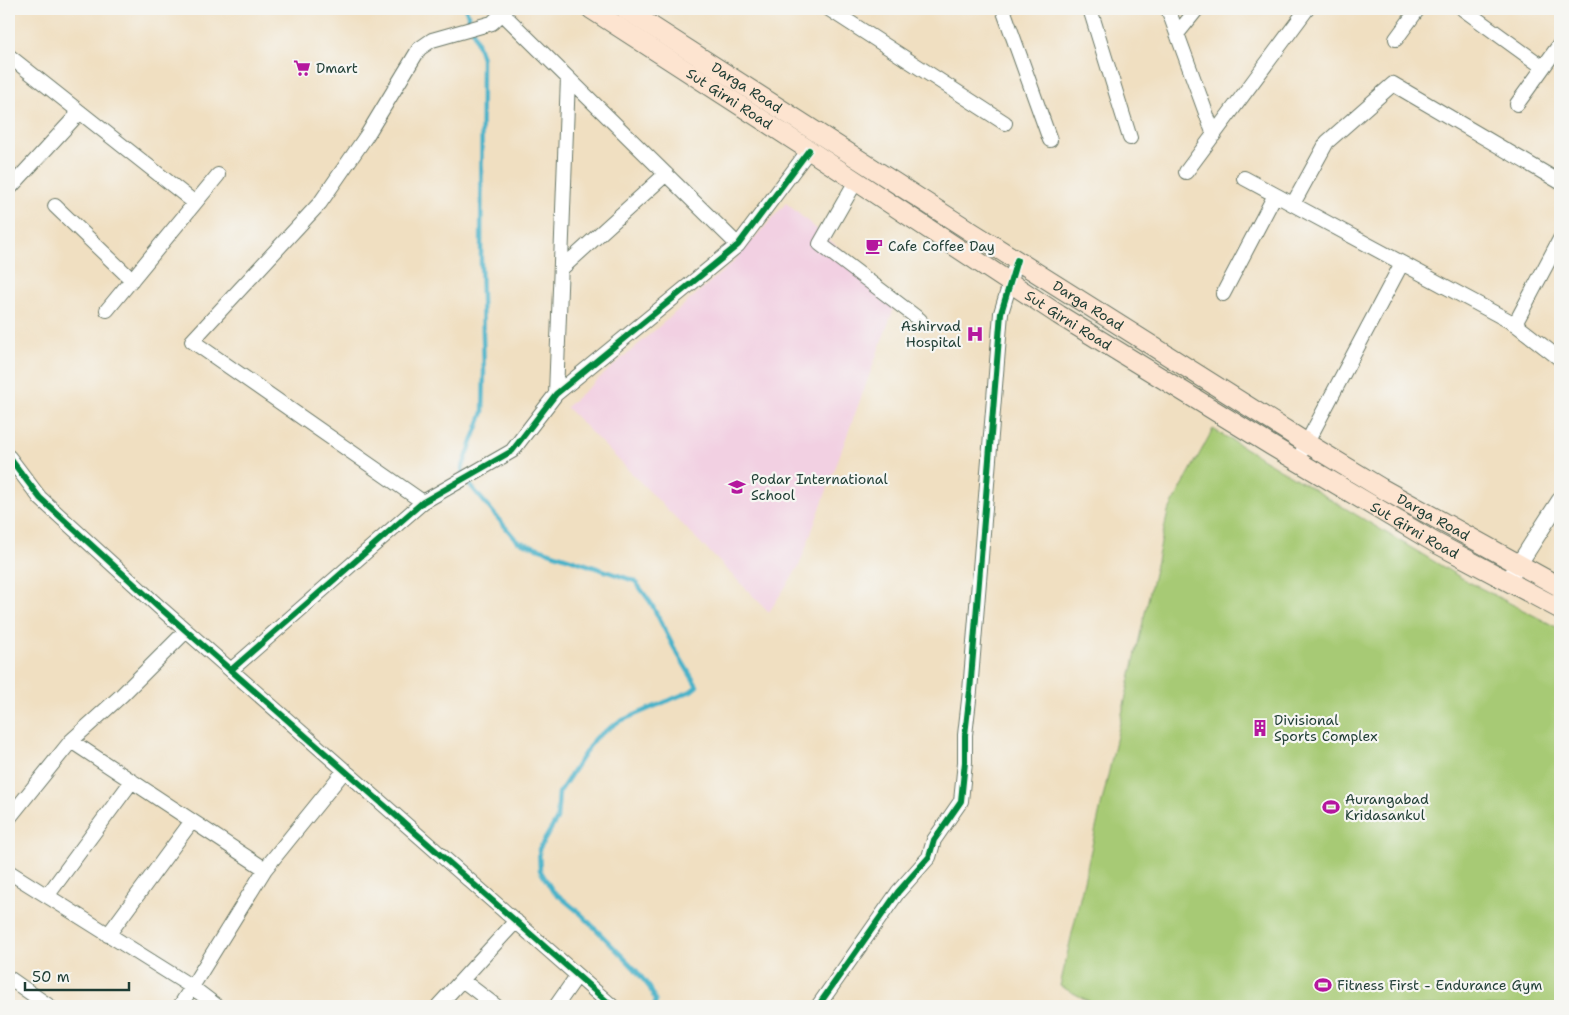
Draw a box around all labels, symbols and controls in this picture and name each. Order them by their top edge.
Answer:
supermarket icon: Dmart [292,58,312,78]
street label: Darga Road [708,58,786,117]
place label: Dmart [316,59,358,77]
street label: Sut Girni Road [683,64,776,133]
cafe icon: Cafe Coffee Day [864,236,884,256]
place label: Cafe Coffee Day [888,237,995,255]
street label: Darga Road [1049,276,1127,335]
street label: Sut Girni Road [1022,286,1115,354]
place label: Ashirvad Hospital [901,317,962,351]
hospital icon: Ashirvad Hospital [965,324,985,344]
place label: Podar International School [751,470,889,504]
school or university icon: Podar International School [727,477,747,497]
street label: Darga Road [1394,490,1473,544]
street label: Sut Girni Road [1367,497,1462,563]
place label: Divisional Sports Complex [1274,711,1378,745]
building icon: Divisional Sports Complex [1250,718,1270,738]
place label: Aurangabad Kridasankul [1345,790,1429,824]
sports icon: Aurangabad Kridasankul [1321,797,1341,817]
scale bar [25,960,129,992]
text: 50 m [32,967,70,987]
sports icon: Fitness First - Endurance Gym [1313,975,1333,995]
place label: Fitness First - Endurance Gym [1337,976,1542,994]

